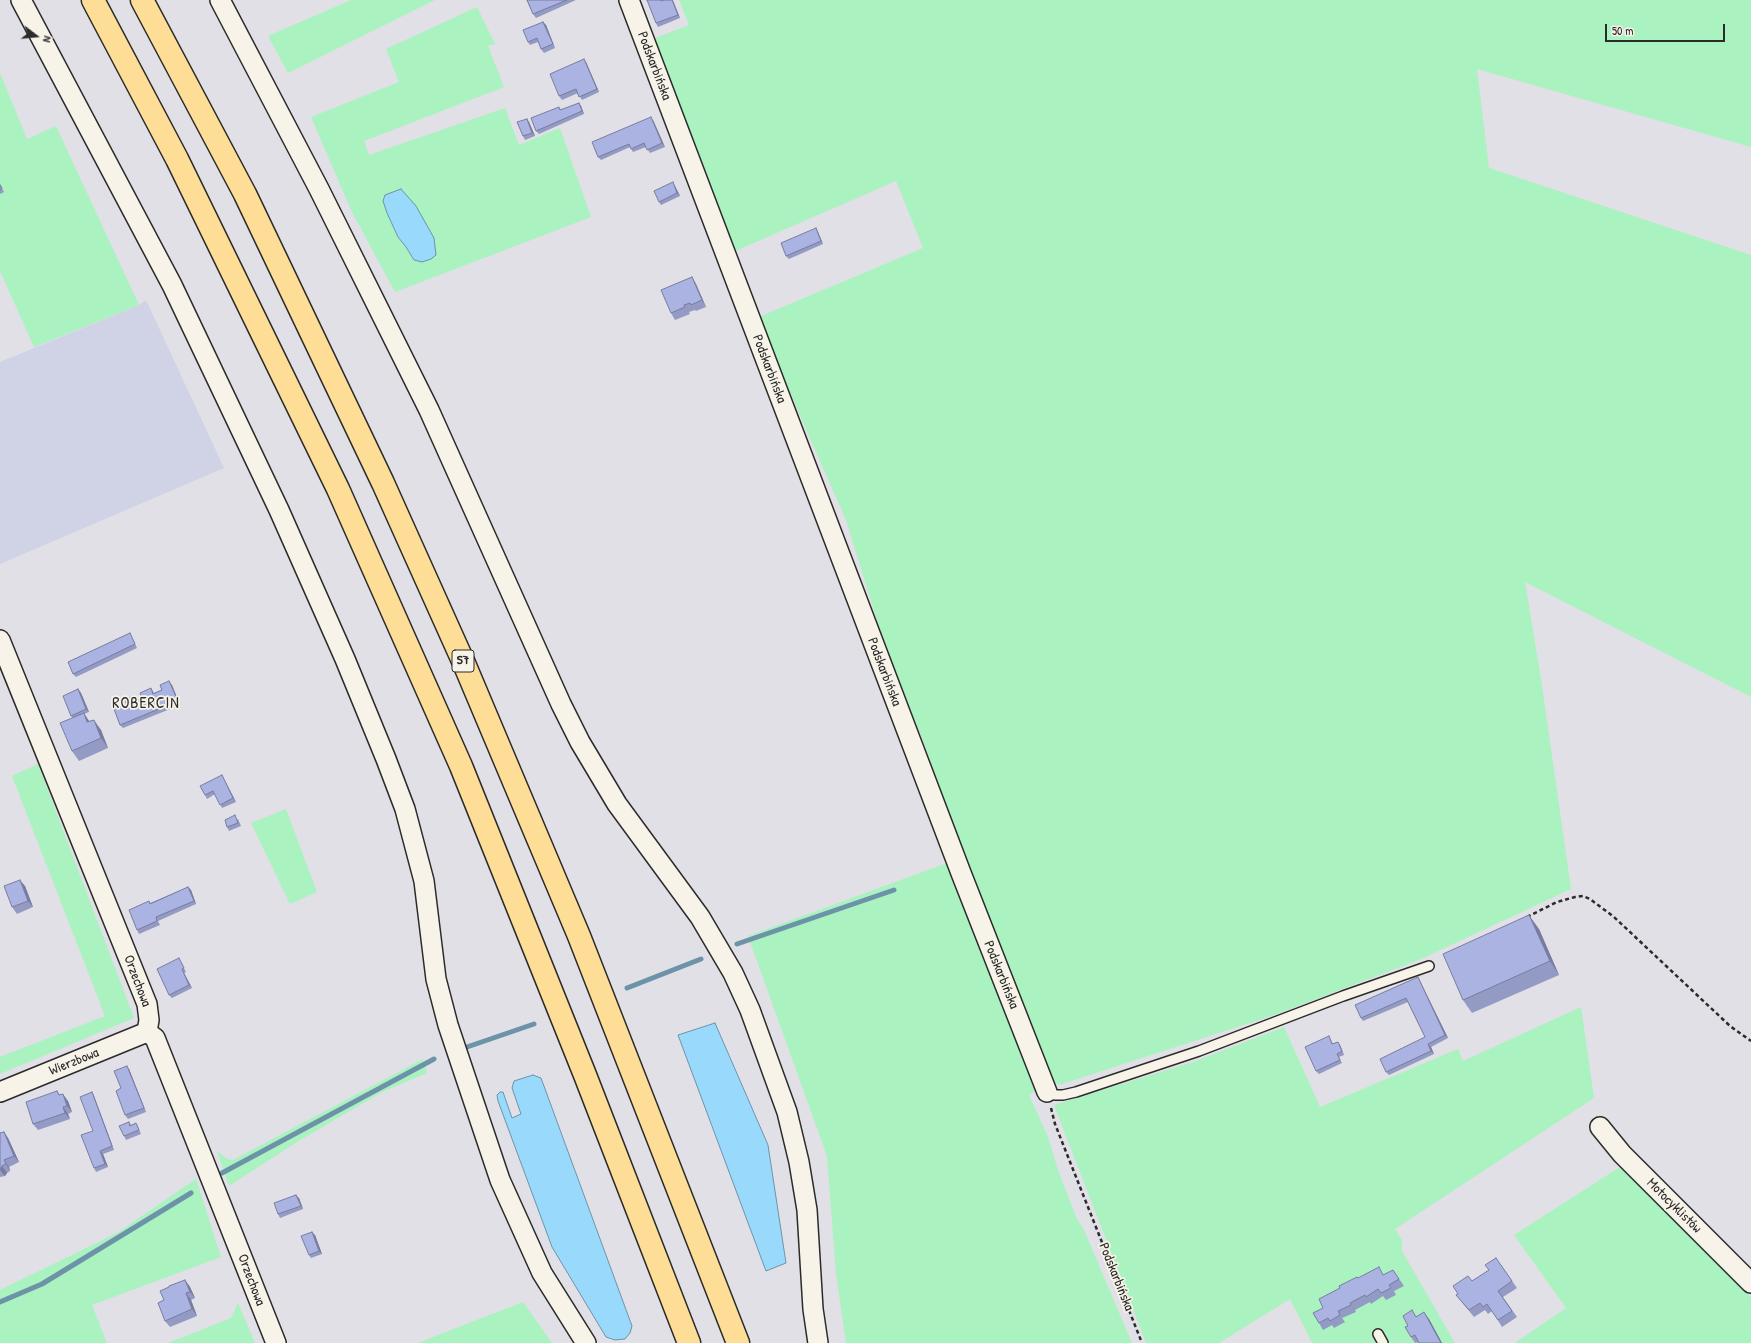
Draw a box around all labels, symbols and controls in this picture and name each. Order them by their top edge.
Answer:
north arrow [16,16,56,56]
scale bar [1607,16,1727,42]
text: 50 m [1612,22,1633,39]
street label: Podskarbińska [633,29,675,103]
text: N [40,35,55,44]
street label: Podskarbińska [748,332,790,406]
street label: Podskarbińska [863,635,905,709]
road number: S7 [452,650,474,672]
district label: ROBERCIN [112,694,180,714]
street label: Podskarbińska [980,939,1022,1011]
street label: Orzechowa [120,953,154,1009]
street label: Wierzbowa [47,1044,101,1080]
street label: Motocyklistów [1643,1175,1705,1237]
street label: Podskarbińska [1095,1241,1137,1313]
street label: Orzechowa [234,1252,268,1308]

